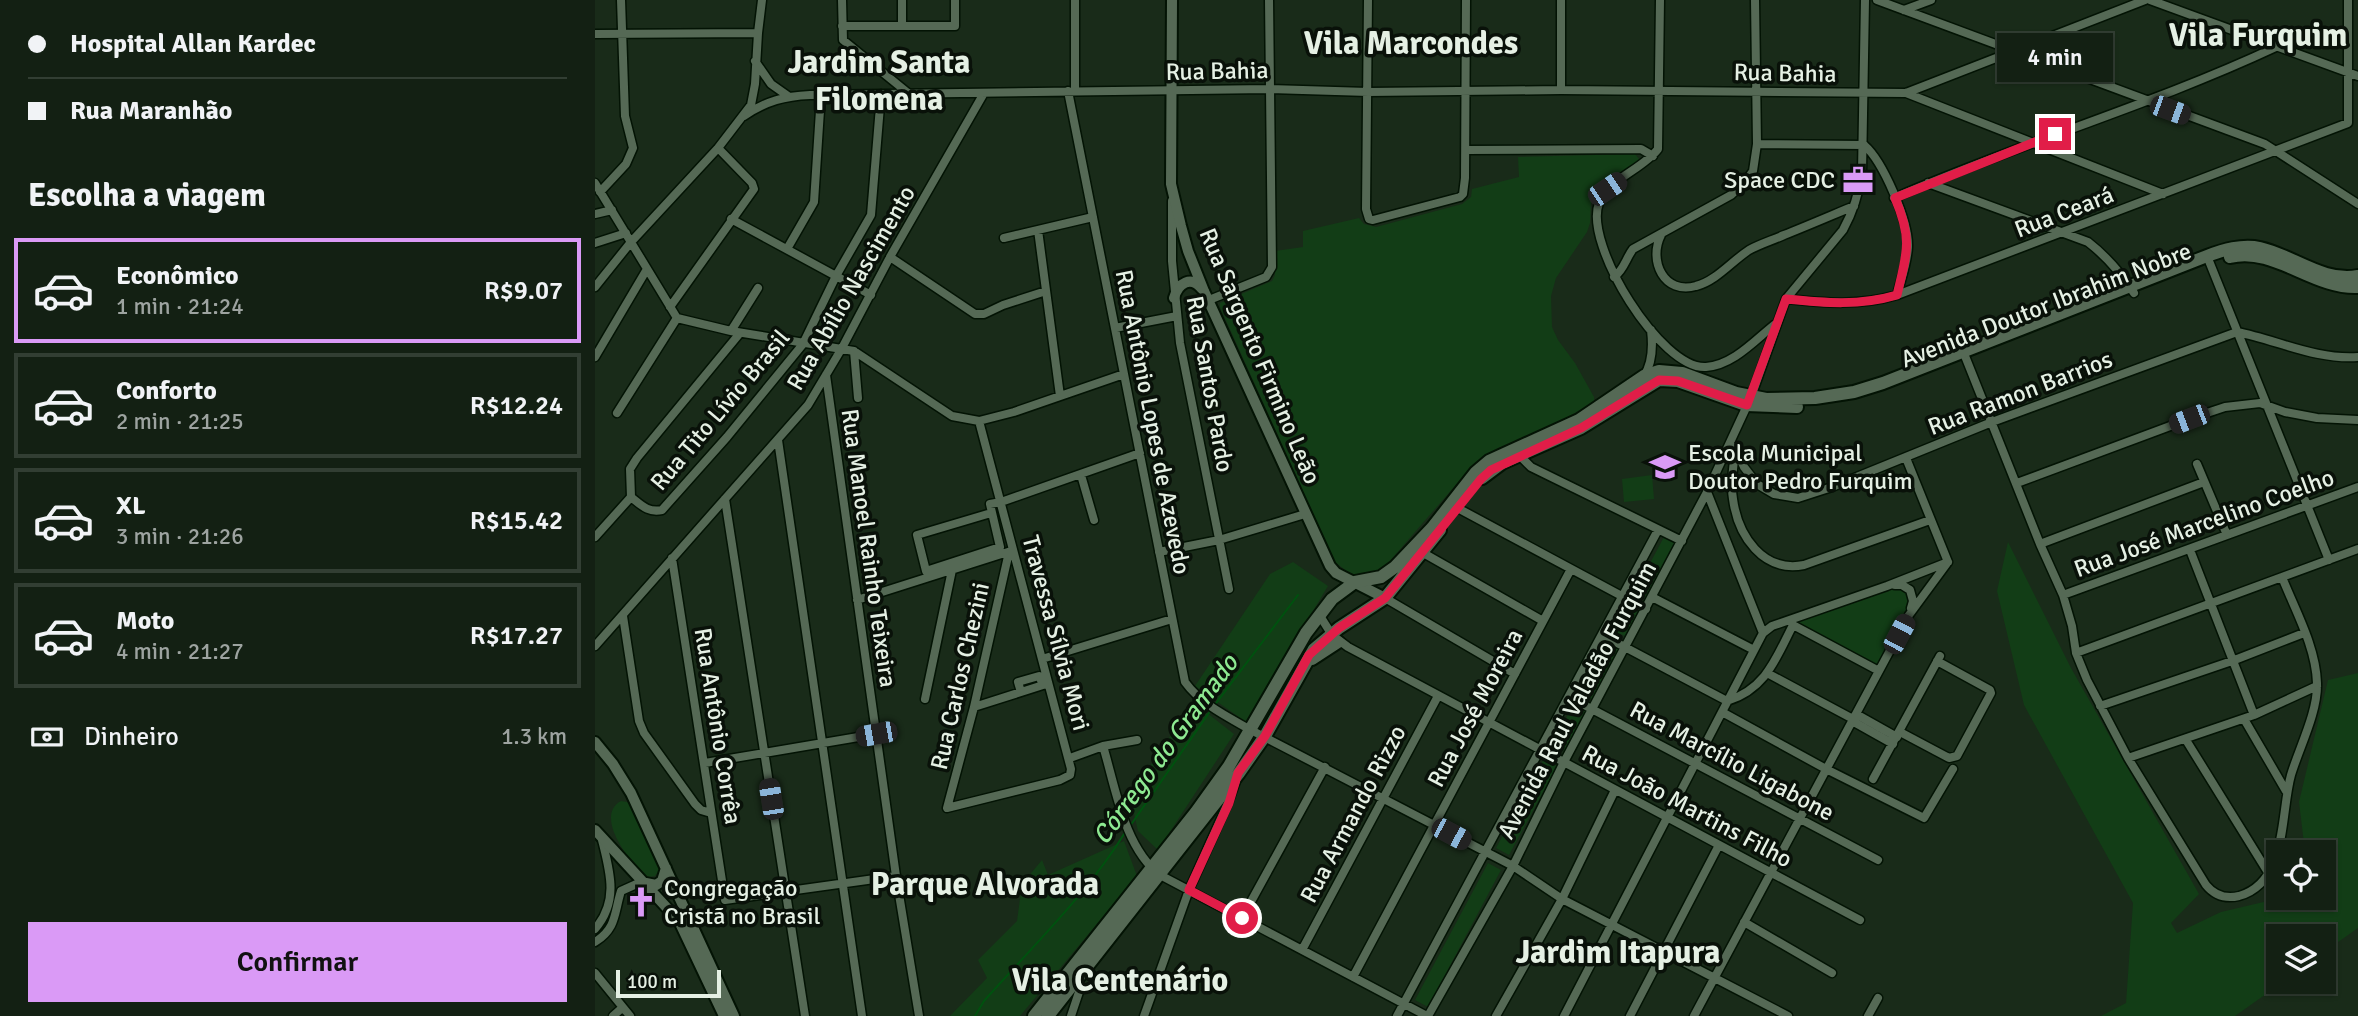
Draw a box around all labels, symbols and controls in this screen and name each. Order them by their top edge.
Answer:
district label: Vila Furquim [2169,16,2347,55]
district label: Vila Marcondes [1304,24,1518,63]
text: Hospital Allan Kardec [70,28,316,60]
callout: 4 min [1997,32,2113,82]
district label: Jardim Santa Filomena [788,43,970,119]
text: 4 min [2027,43,2083,72]
street label: Rua Bahia [1165,55,1269,87]
street label: Rua Bahia [1733,57,1837,89]
car [2147,93,2194,127]
text: Rua Maranhão [70,95,232,127]
route end [2039,118,2071,150]
office icon: Space CDC [1841,163,1875,197]
place label: Space CDC [1724,165,1835,195]
car [1584,169,1631,209]
text: Escolha a viagem [28,176,266,215]
street label: Rua Ceará [2010,179,2118,245]
street label: Rua Abílio Nascimento [780,180,922,396]
street label: Rua Sargento Firmino Leão [1192,224,1328,488]
street label: Avenida Doutor Ibrahim Nobre [1896,236,2196,374]
icon: car [32,259,95,322]
text: Econômico [116,260,239,292]
street label: Rua Antônio Lopes de Azevedo [1109,267,1197,577]
text: R$9.07 [484,275,563,307]
text: 1 min · 21:24 [116,292,244,321]
street label: Rua Santos Pardo [1180,293,1240,475]
street label: Rua Tito Lívio Brasil [644,323,796,497]
street label: Rua Ramon Barrios [1924,344,2116,442]
icon: car [32,374,95,437]
text: Conforto [116,375,217,407]
text: R$12.24 [470,390,563,422]
car [2166,402,2213,436]
text: 2 min · 21:25 [116,407,244,436]
street label: Rua Manoel Rainho Teixeira [835,407,903,689]
place label: Escola Municipal Doutor Pedro Furquim [1688,438,1913,496]
school or university icon: Escola Municipal Doutor Pedro Furquim [1648,450,1682,484]
street label: Rua José Marcelino Coelho [2070,462,2338,584]
icon: car [32,489,95,552]
text: XL [116,490,146,522]
text: R$15.42 [470,505,563,537]
text: 3 min · 21:26 [116,522,244,551]
street label: Travessa Sílvia Mori [1016,532,1096,734]
street label: Avenida Raul Valadão Furquim [1491,556,1663,844]
street label: Rua Carlos Chezini [924,579,996,773]
icon: car [32,604,95,667]
text: Moto [116,605,174,637]
car [1880,611,1919,657]
text: R$17.27 [470,620,563,652]
street label: Rua José Moreira [1421,624,1529,792]
street label: Rua Antônio Corrêa [688,626,748,826]
text: 4 min · 21:27 [116,637,244,666]
water label: Córrego do Gramado [1086,647,1246,851]
street label: Rua Marcílio Ligabone [1625,694,1839,828]
icon: cash [28,718,66,756]
car [854,720,899,748]
street label: Rua Armando Rizzo [1293,720,1413,908]
text: Dinheiro [84,721,179,753]
text: 1.3 km [501,722,567,751]
street label: Rua João Martins Filho [1577,738,1797,874]
car [758,777,785,821]
car [1428,815,1475,853]
map controls [2266,840,2336,994]
button: locate [2266,840,2336,910]
district label: Parque Alvorada [871,865,1099,904]
place label: Congregação Cristã no Brasil [664,873,821,931]
church icon: Congregação Cristã no Brasil [624,885,658,919]
route start [1226,902,1258,934]
button: Confirmar [28,922,567,1002]
button: layers [2266,924,2336,994]
district label: Jardim Itapura [1516,933,1720,972]
district label: Vila Centenário [1012,961,1228,1000]
scale bar [616,967,721,999]
text: 100 m [627,970,677,994]

